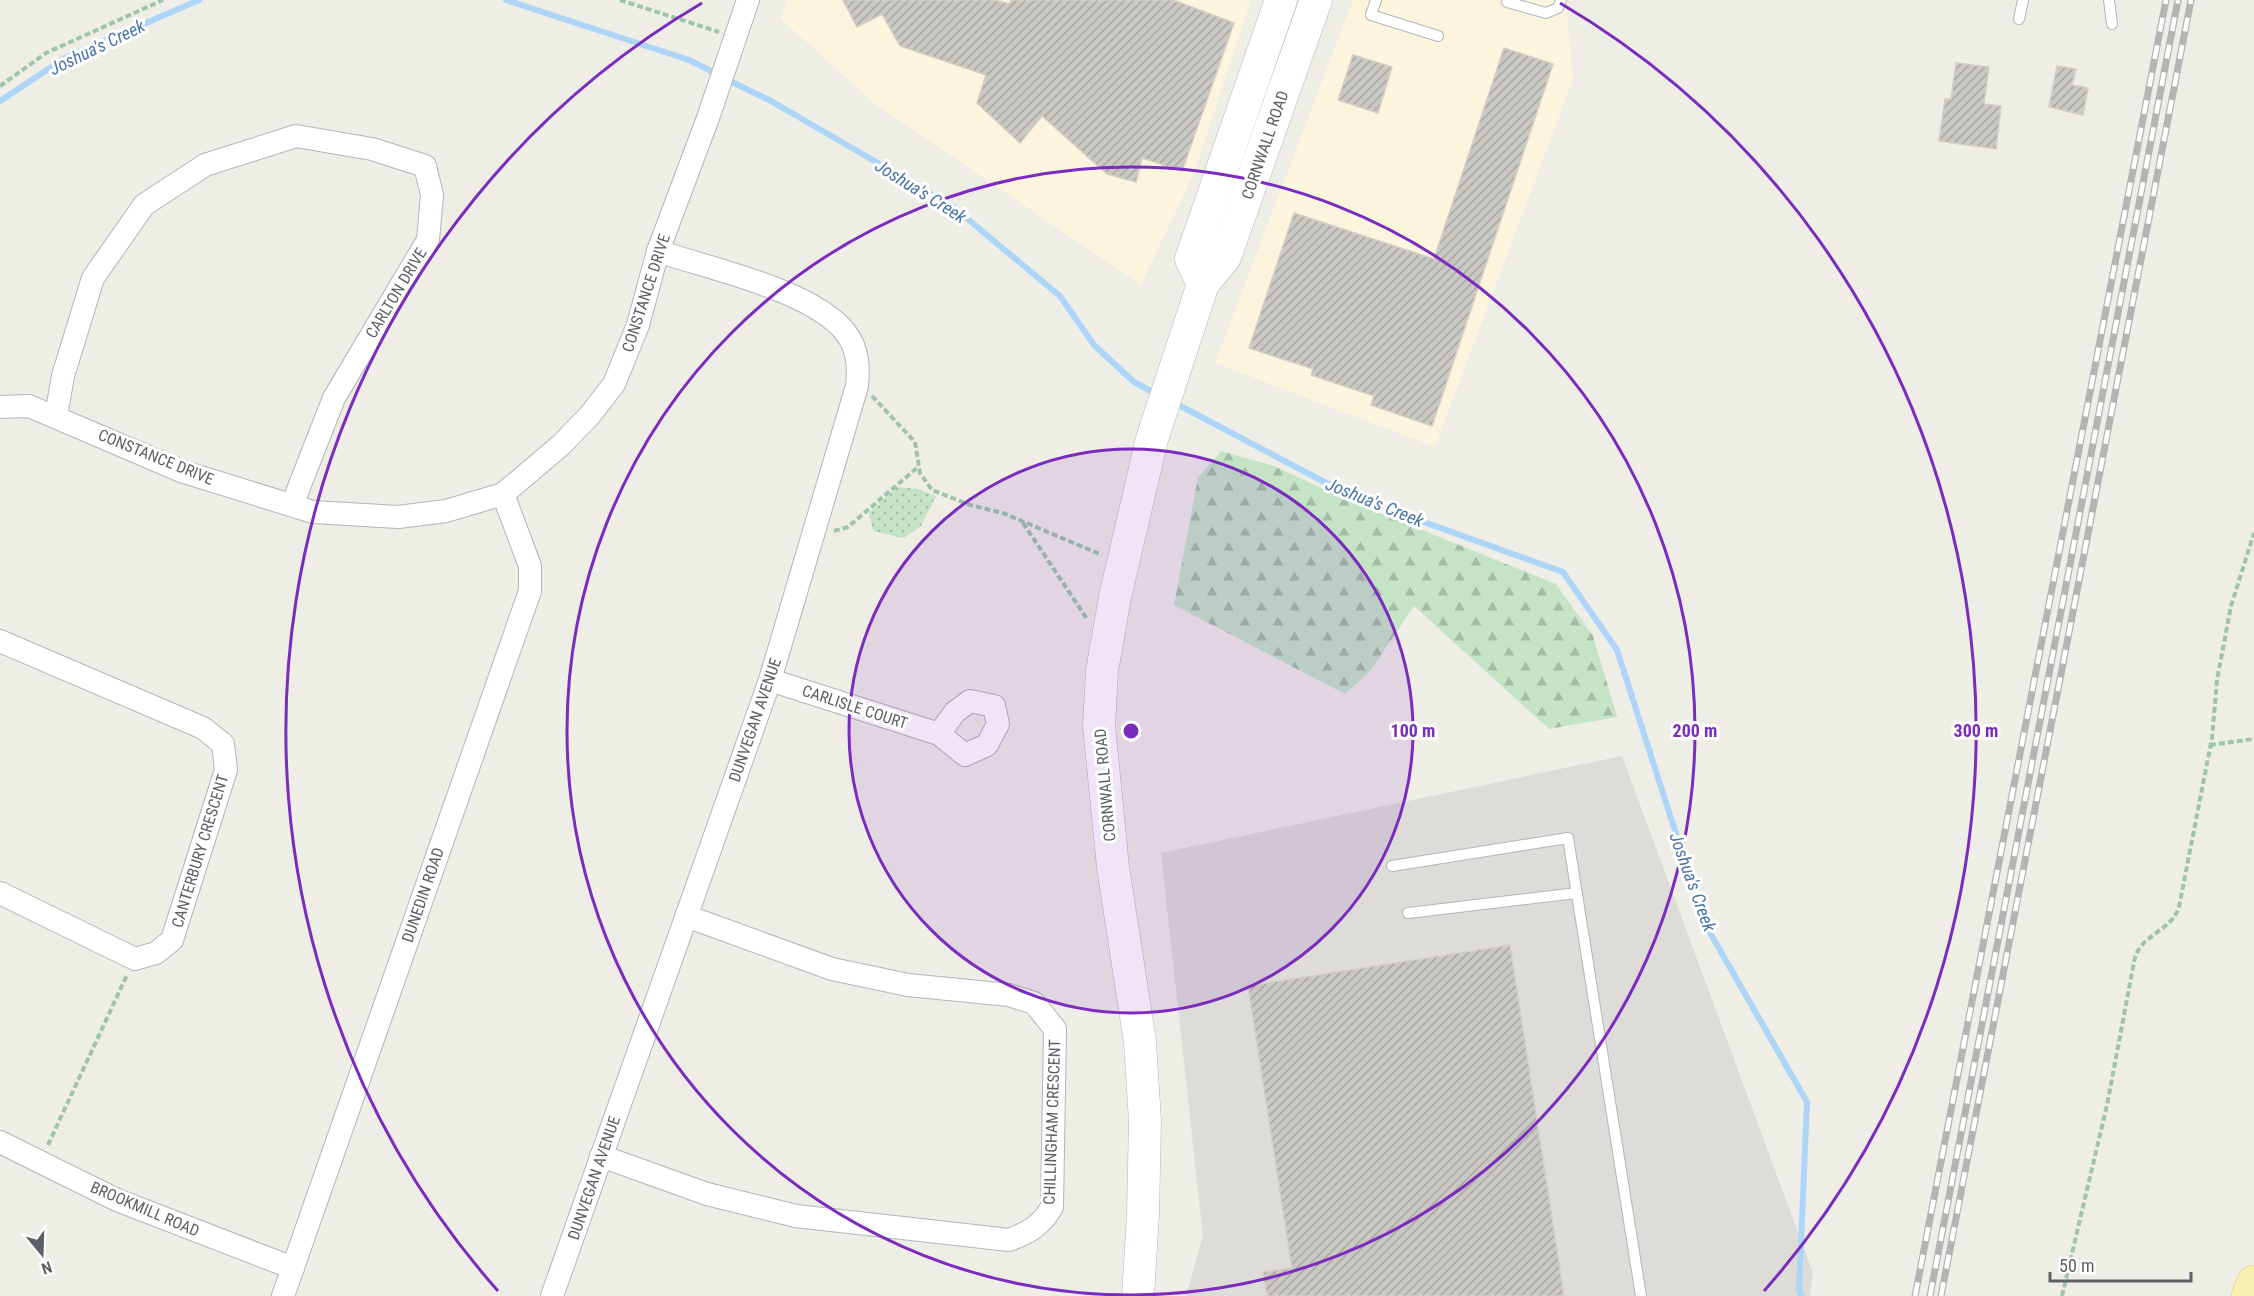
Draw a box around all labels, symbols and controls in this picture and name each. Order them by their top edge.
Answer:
water label: Joshua's Creek [46,14,149,79]
street label: CORNWALL ROAD [1238,88,1292,202]
water label: Joshua's Creek [872,155,971,228]
street label: CONSTANCE DRIVE [618,232,674,354]
street label: CARLTON DRIVE [362,244,430,342]
street label: CONSTANCE DRIVE [95,425,217,489]
water label: Joshua's Creek [1323,473,1428,532]
street label: DUNVEGAN AVENUE [725,656,785,784]
street label: CARLISLE COURT [800,681,910,733]
text: 100 m [1391,720,1435,741]
text: 200 m [1673,720,1717,741]
text: 300 m [1954,720,1998,741]
centre of rings [1121,721,1141,741]
street label: CORNWALL ROAD [1091,728,1119,842]
street label: CANTERBURY CRESCENT [168,772,232,930]
water label: Joshua's Creek [1665,830,1721,935]
street label: DUNEDIN ROAD [398,845,448,945]
street label: CHILLINGHAM CRESCENT [1040,1039,1064,1205]
street label: DUNVEGAN AVENUE [564,1114,624,1242]
street label: BROOKMILL ROAD [88,1178,202,1240]
north arrow [12,1224,72,1284]
scale bar [2050,1245,2191,1283]
text: 50 m [2059,1255,2094,1276]
text: N [39,1257,54,1278]

